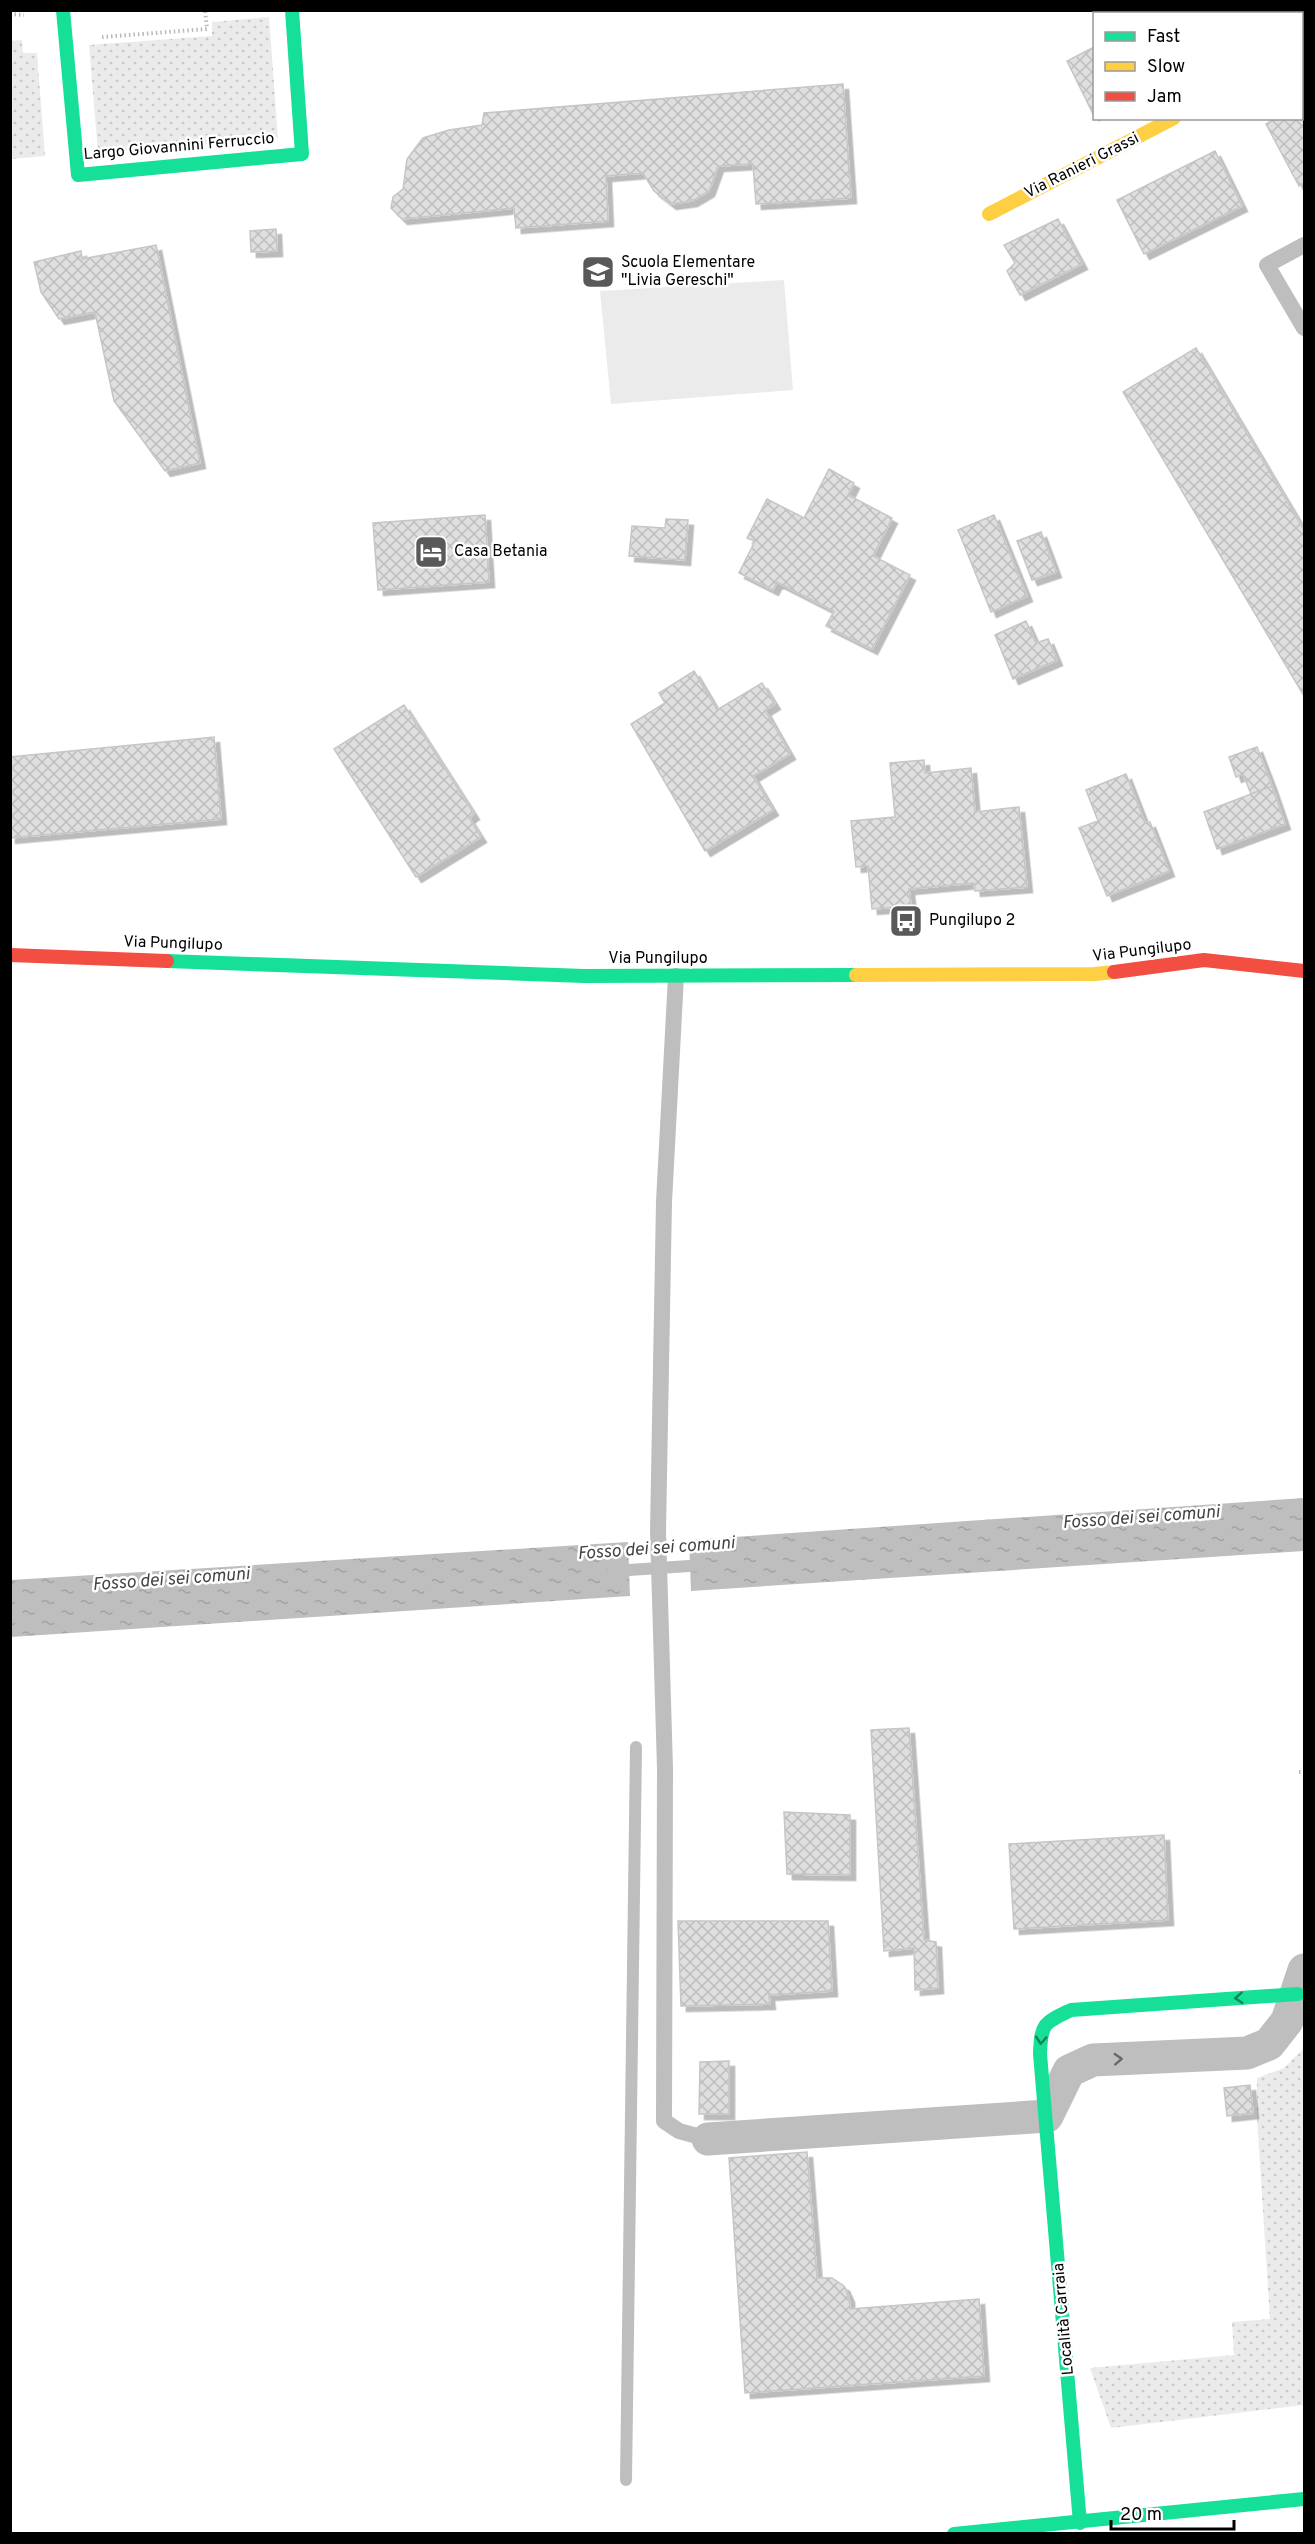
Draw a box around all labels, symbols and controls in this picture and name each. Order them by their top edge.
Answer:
legend [1093,12,1303,120]
text: Fast [1147,26,1180,49]
text: Slow [1147,56,1185,79]
text: Jam [1147,86,1182,109]
street label: Via Ranieri Grassi [1021,128,1143,204]
street label: Largo Giovannini Ferruccio [83,129,275,165]
place label: Scuola Elementare "Livia Gereschi" [621,253,755,291]
school or university icon: Scuola Elementare "Livia Gereschi" [580,254,616,290]
hotel icon: Casa Betania [413,534,449,570]
place label: Casa Betania [454,542,547,562]
bus stop icon: Pungilupo 2 [888,903,924,939]
place label: Pungilupo 2 [929,911,1015,931]
street label: Via Pungilupo [123,932,223,956]
street label: Via Pungilupo [1091,935,1193,967]
street label: Via Pungilupo [608,949,708,969]
water label: Fosso dei sei comuni [1062,1501,1222,1535]
water label: Fosso dei sei comuni [577,1532,737,1566]
water label: Fosso dei sei comuni [92,1563,252,1597]
one-way arrow [1235,1991,1244,2004]
one-way arrow [1034,2036,1047,2045]
one-way arrow [1113,2053,1122,2066]
street label: Località Carraia [1049,2262,1079,2376]
scale bar [1111,2493,1234,2531]
text: 20 m [1120,2504,1162,2527]

